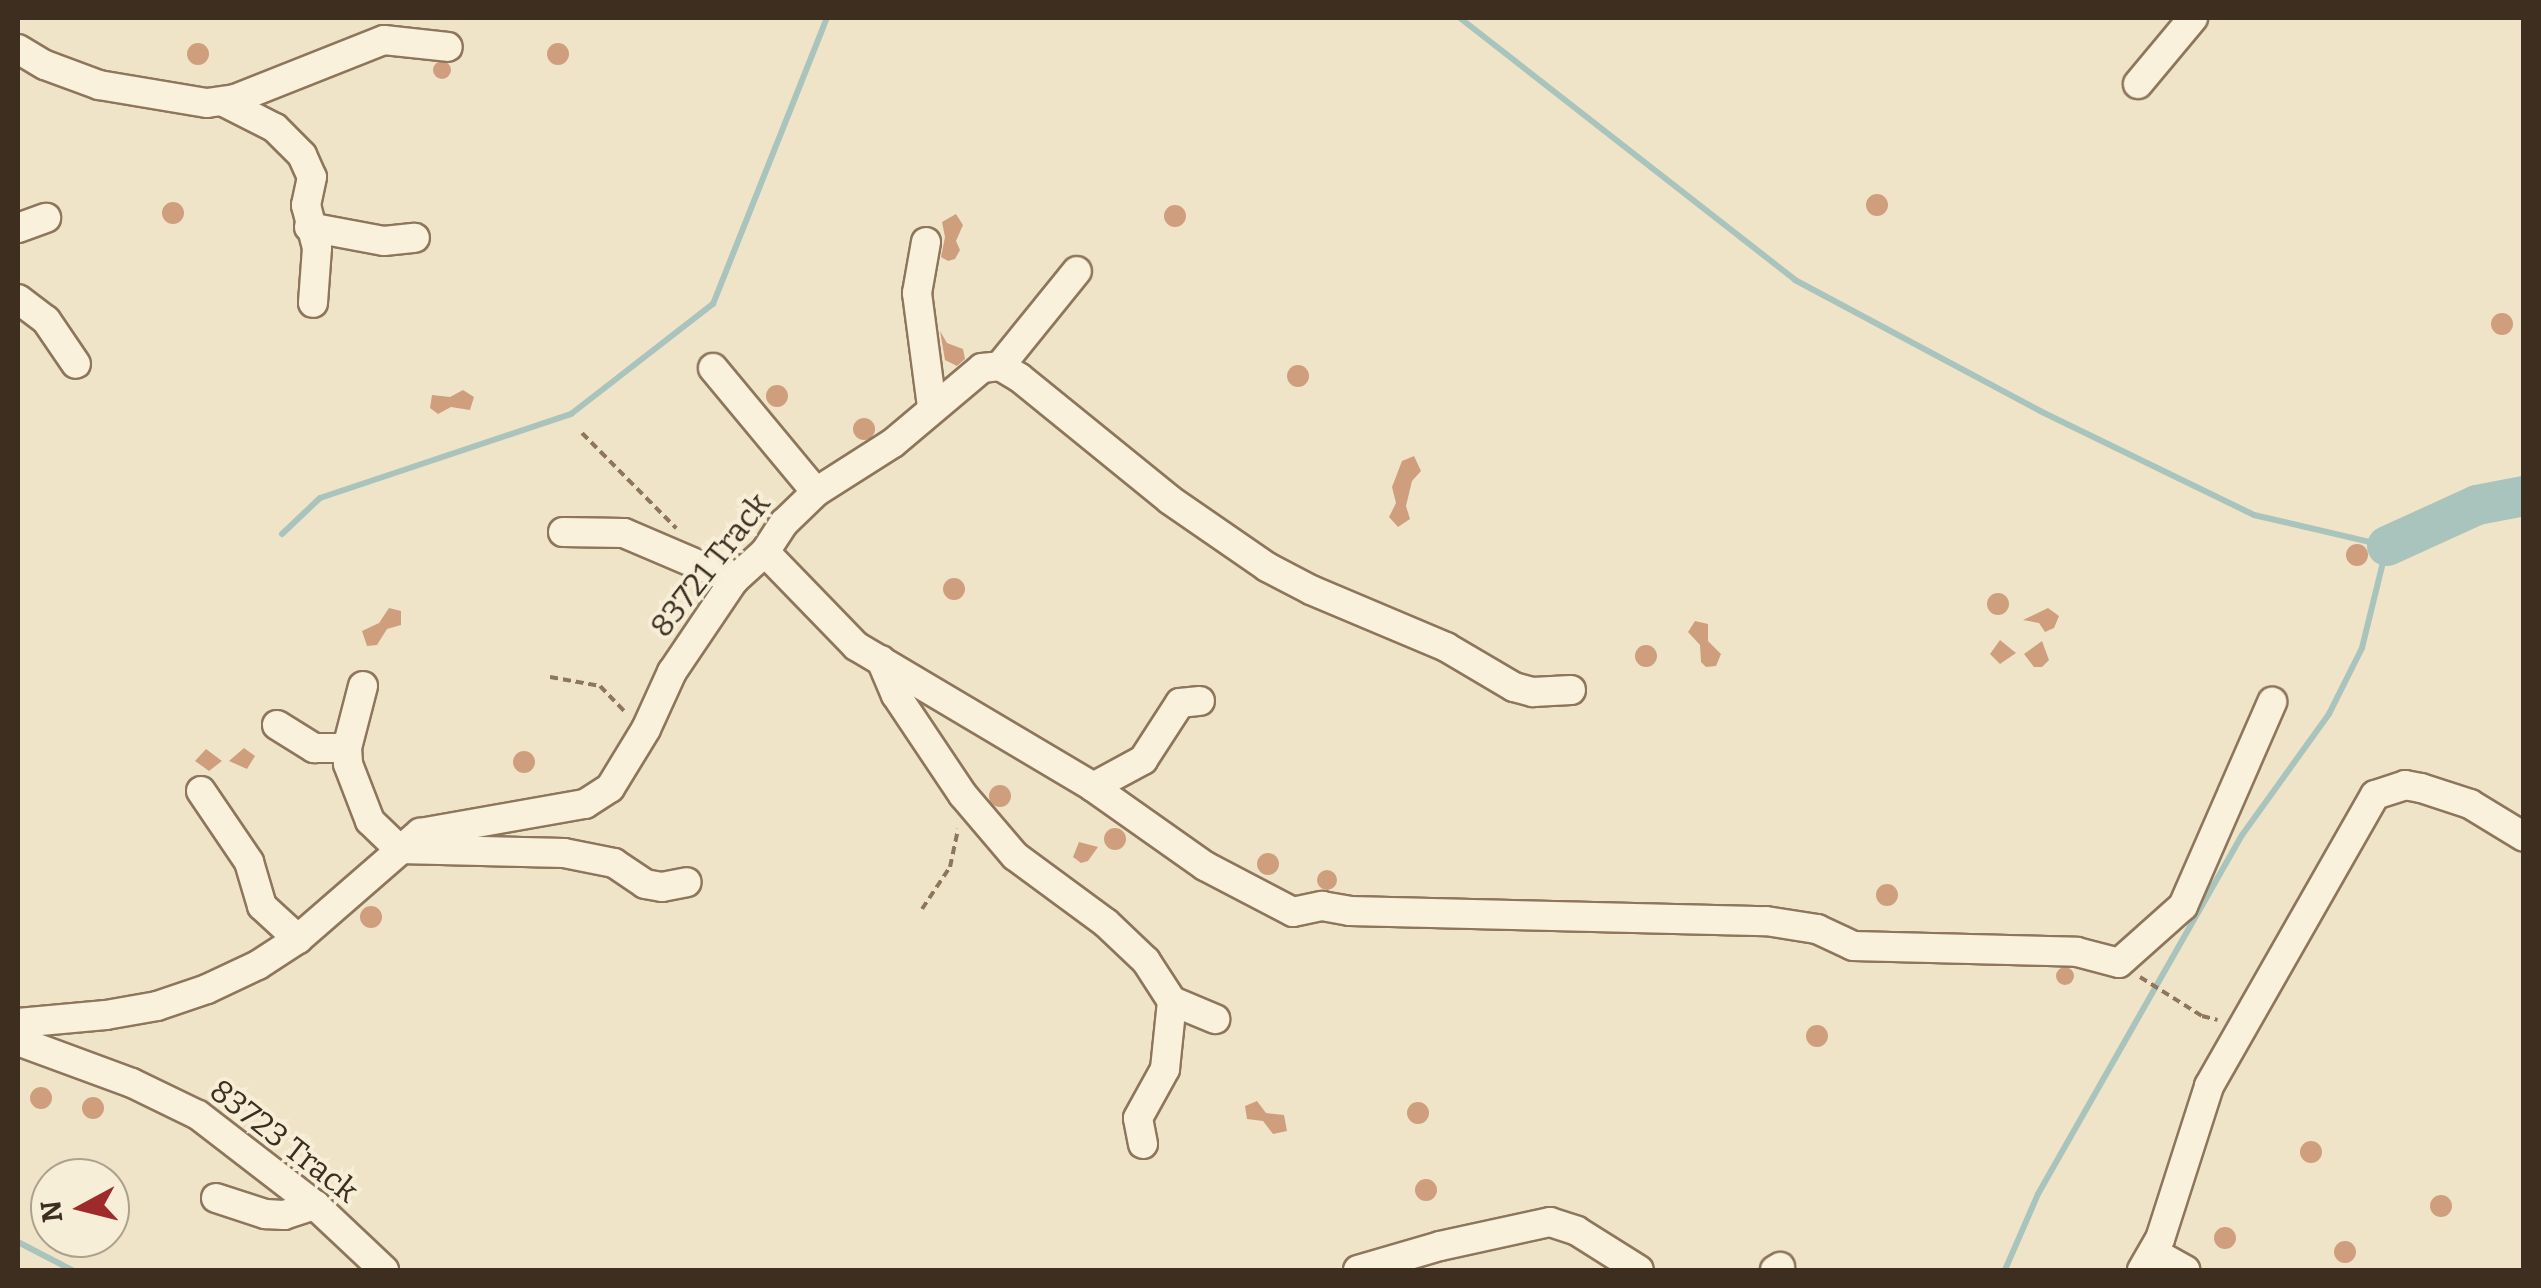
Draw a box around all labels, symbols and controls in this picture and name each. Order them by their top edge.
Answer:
street label: 83721 Track [642,485,778,645]
street label: 83723 Track [202,1071,366,1211]
north arrow [30,1158,130,1258]
text: N [34,1199,69,1224]

